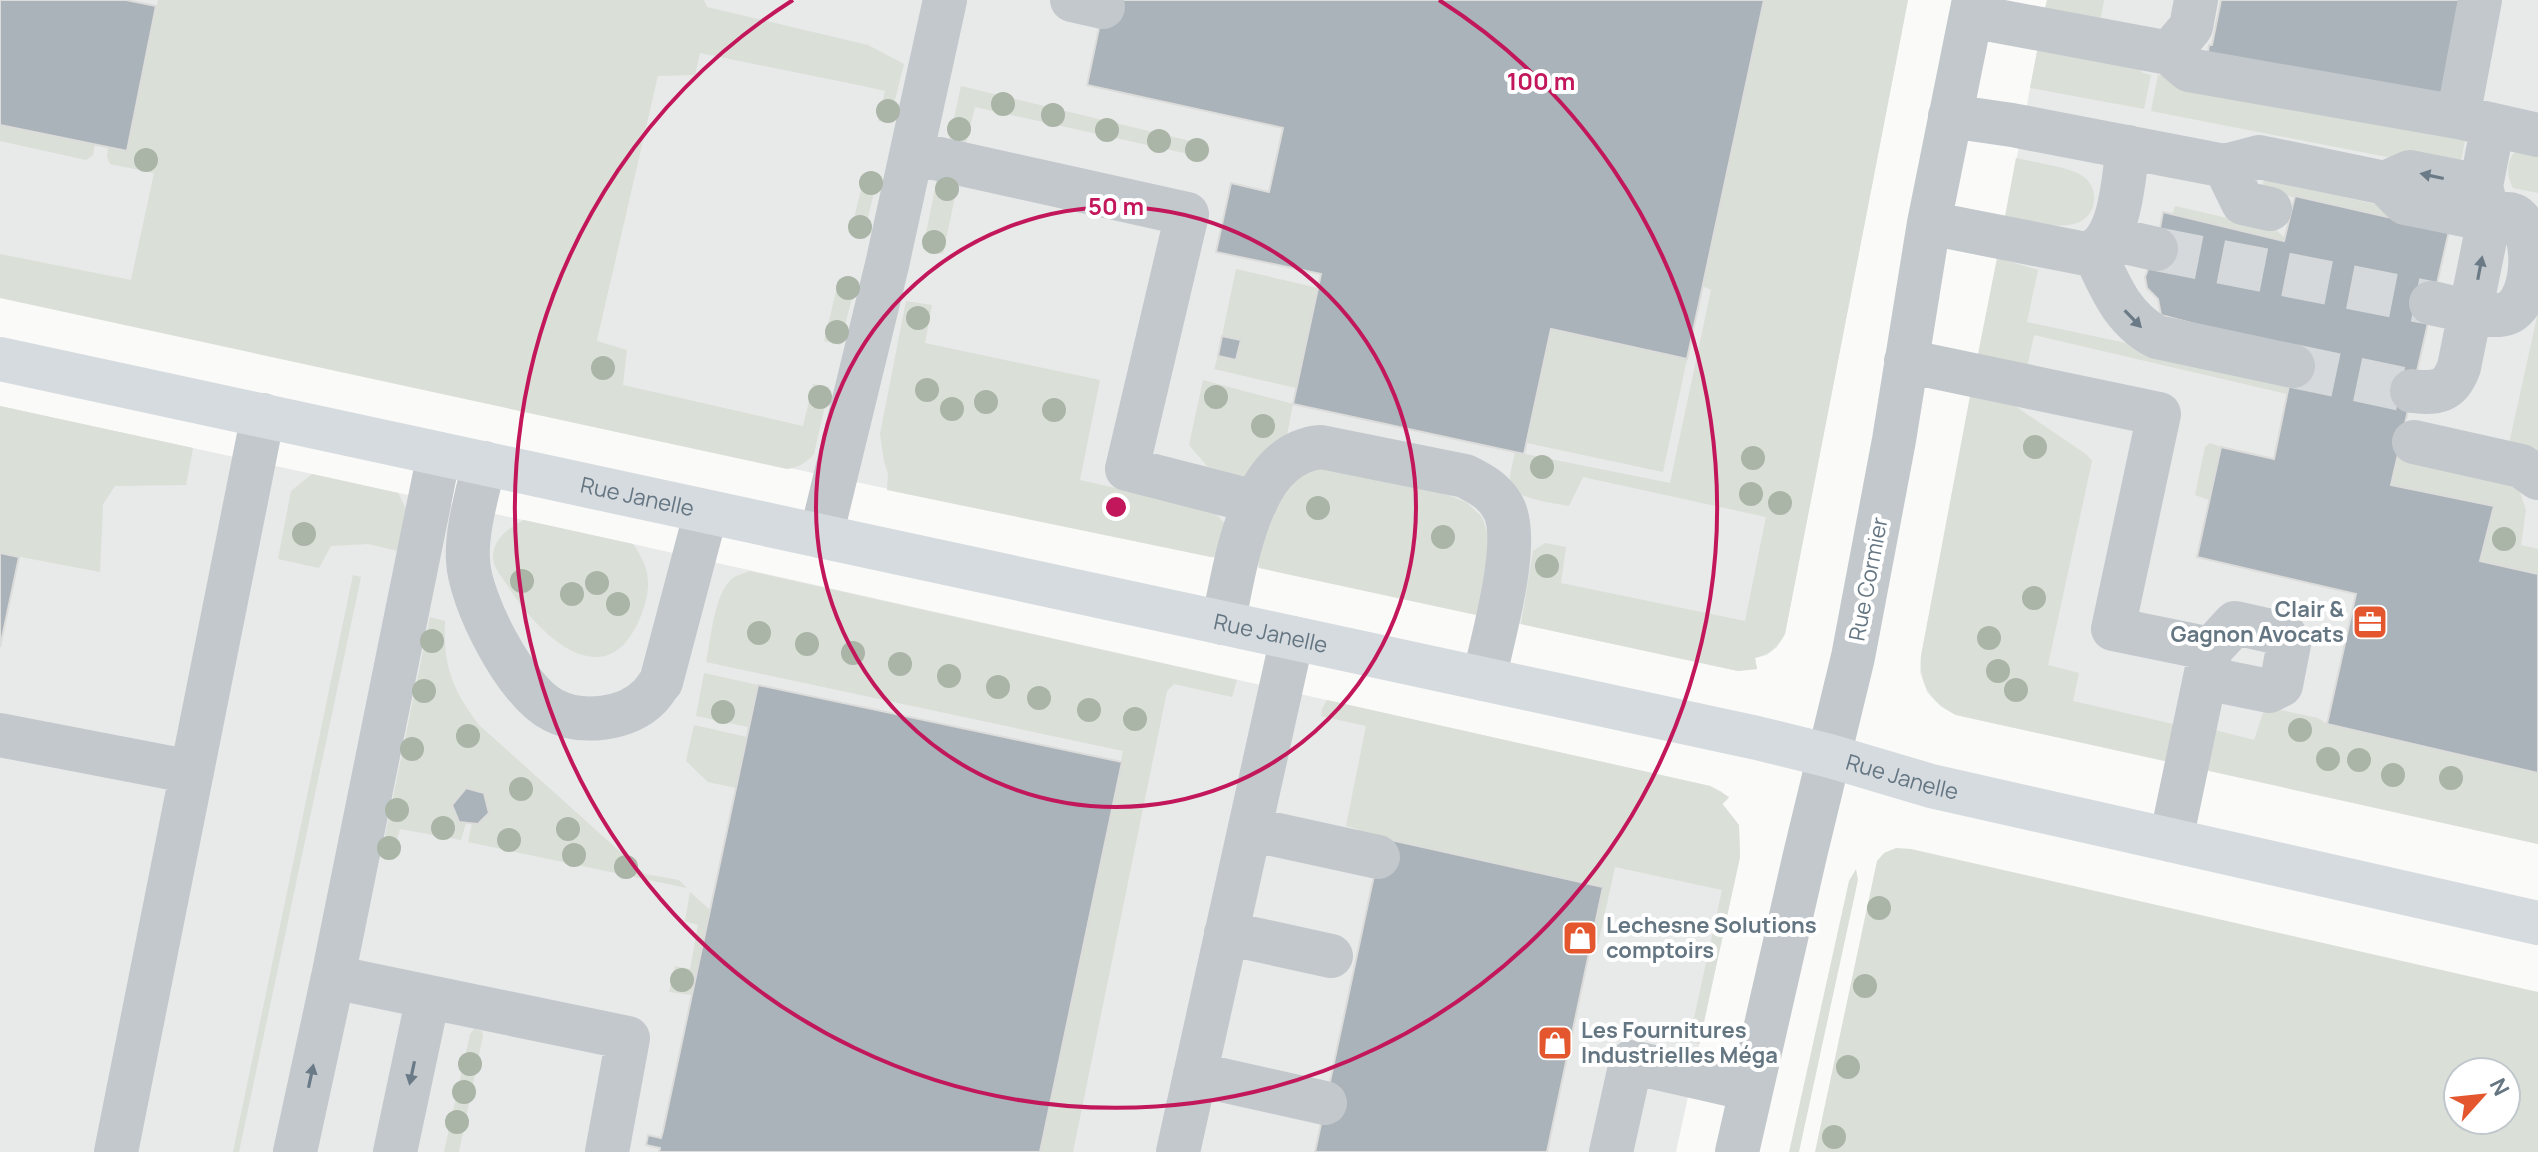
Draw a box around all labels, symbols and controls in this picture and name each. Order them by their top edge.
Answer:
text: 100 m [1507,64,1575,97]
one-way arrow [2419,170,2444,182]
text: 50 m [1088,189,1144,222]
one-way arrow [2474,255,2486,280]
one-way arrow [2123,309,2142,328]
street label: Rue Janelle [578,470,697,523]
centre of rings [1102,493,1130,521]
street label: Rue Cormier [1841,514,1895,643]
place label: Clair & Gagnon Avocats [2171,594,2344,649]
office icon: Clair & Gagnon Avocats [2351,603,2389,641]
street label: Rue Janelle [1211,606,1331,660]
street label: Rue Janelle [1843,747,1962,807]
place label: Lechesne Solutions comptoirs [1606,910,1817,965]
shop icon: Lechesne Solutions comptoirs [1561,919,1599,957]
place label: Les Fournitures Industrielles Méga [1581,1015,1778,1070]
shop icon: Les Fournitures Industrielles Méga [1536,1024,1574,1062]
north arrow [2442,1056,2522,1136]
one-way arrow [405,1061,418,1086]
one-way arrow [305,1063,318,1088]
text: N [2483,1073,2517,1101]

